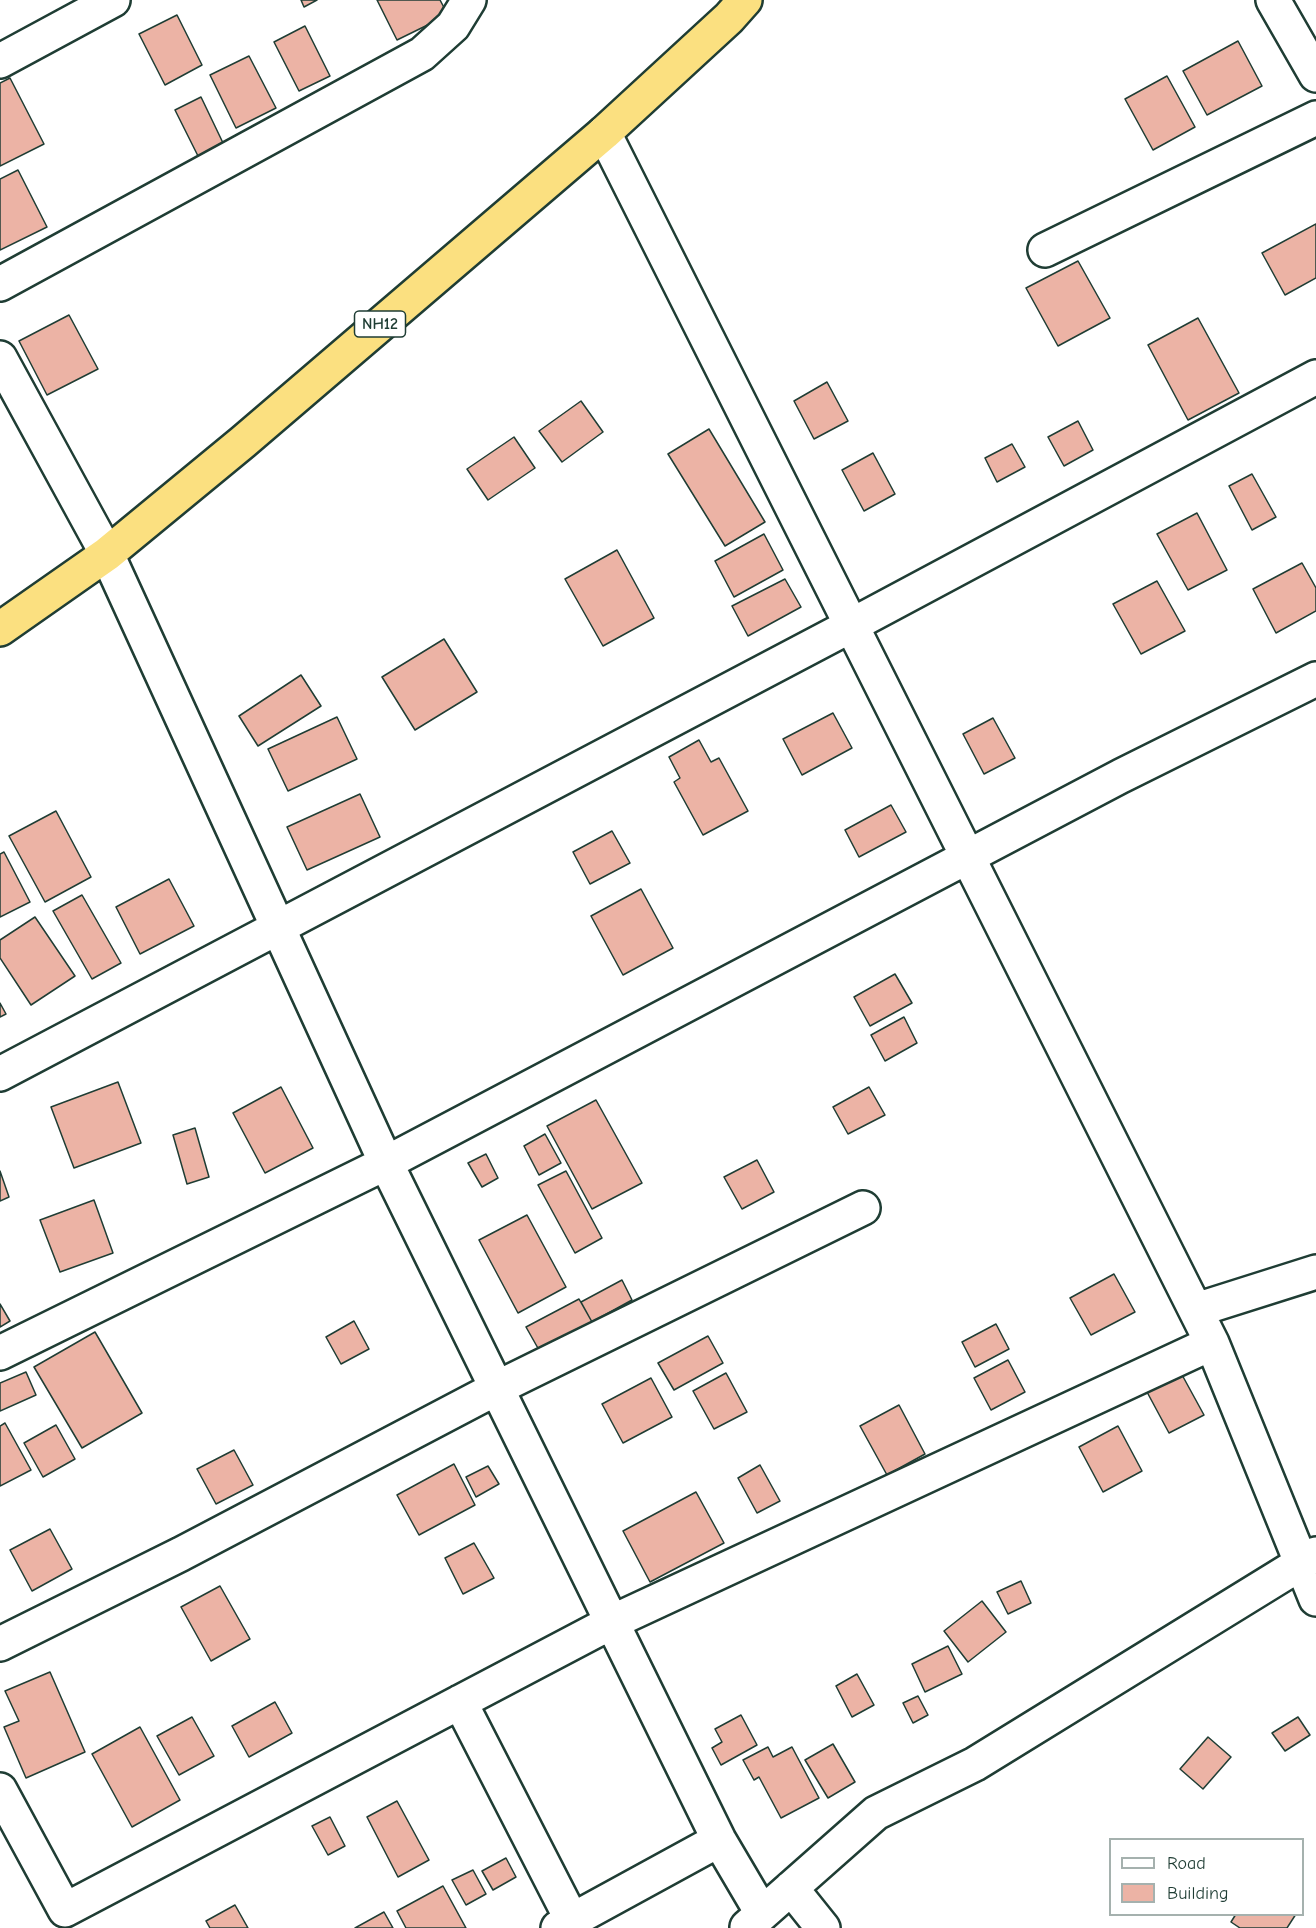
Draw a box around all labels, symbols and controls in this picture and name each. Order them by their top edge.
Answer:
road number: NH12 [354,311,406,337]
legend [1109,1838,1304,1916]
text: Road [1167,1853,1206,1874]
text: Building [1167,1883,1229,1904]

